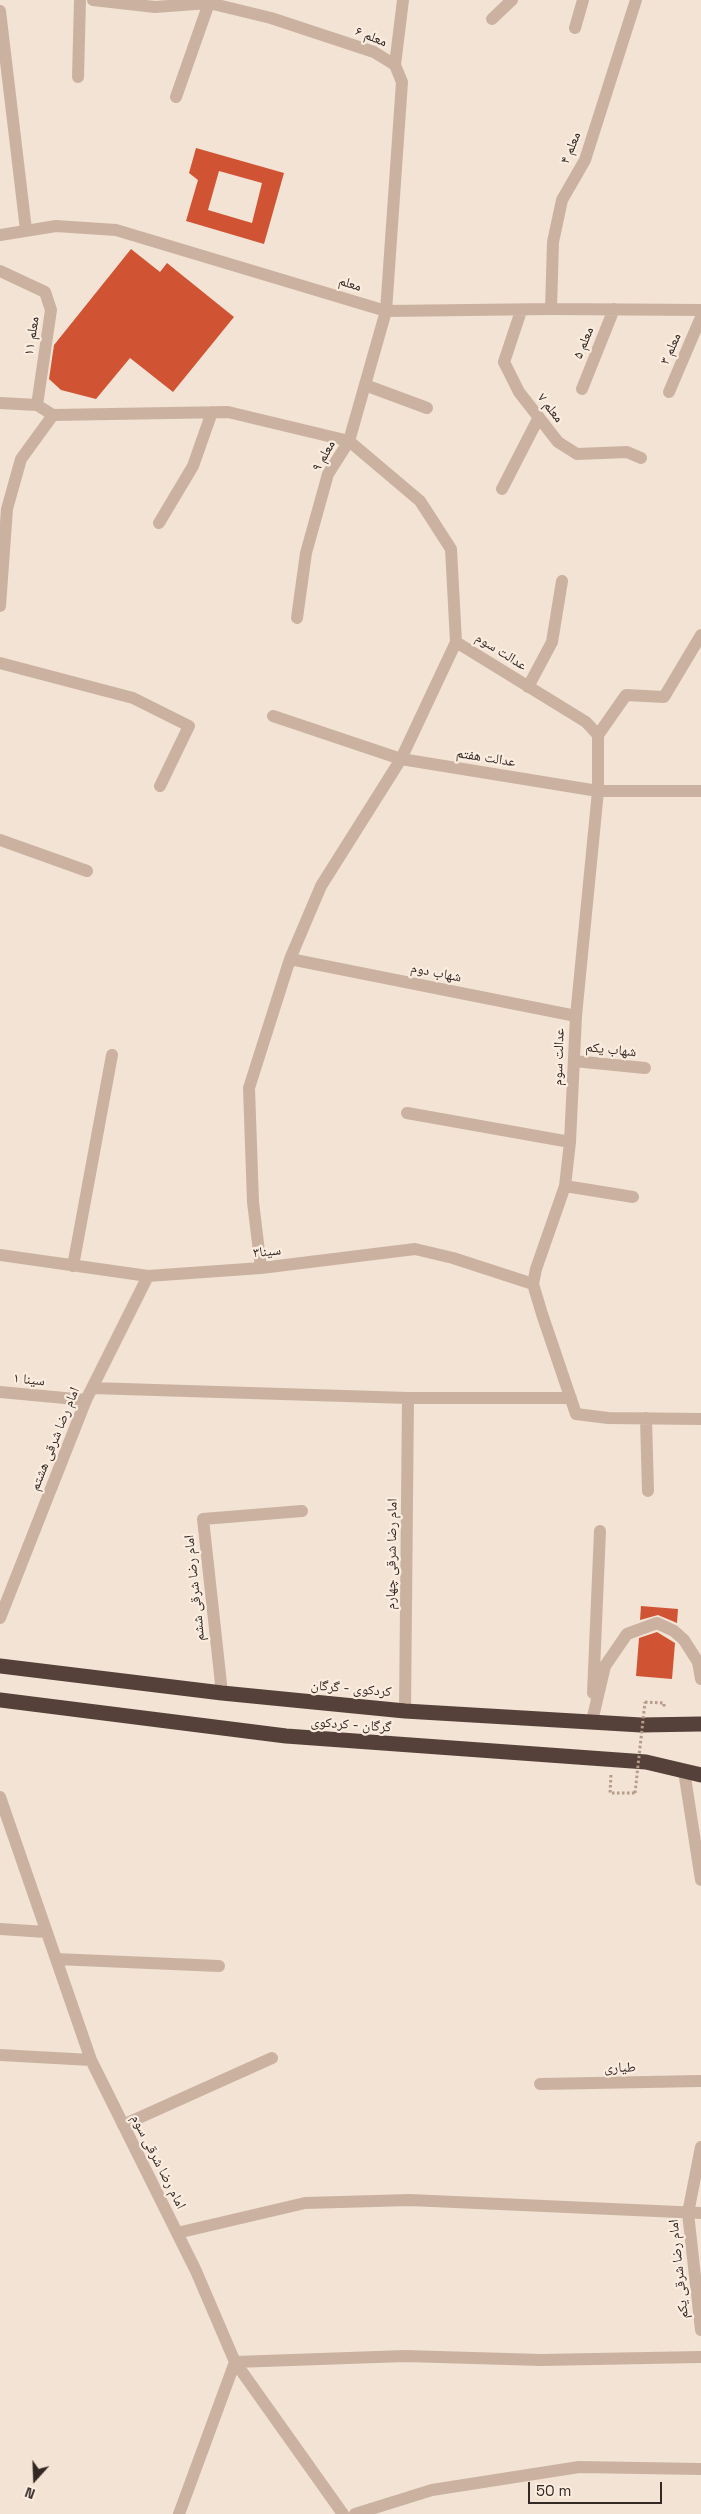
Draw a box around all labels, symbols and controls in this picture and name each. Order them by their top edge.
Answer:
street label: معلم ۶ [353,23,389,51]
street label: معلم ۴ [557,130,585,166]
street label: معلم [337,273,363,295]
street label: معلم ۱۱ [21,315,43,357]
street label: معلم ۵ [570,325,598,361]
street label: معلم ۳ [657,331,685,367]
street label: معلم ۷ [533,390,567,426]
street label: معلم ۹ [309,438,339,474]
street label: عدالت سوم [472,630,530,674]
street label: عدالت هفتم [455,745,517,771]
street label: شهاب دوم [409,960,463,986]
street label: عدالت سوم [550,1028,568,1086]
street label: شهاب یکم [585,1039,637,1061]
street label: سینا۳ [252,1242,282,1262]
street label: سینا ۱ [12,1370,46,1390]
street label: امام رضا شرقی هشتم [27,1385,83,1493]
street label: امام رضا شرقی چهارم [383,1498,401,1610]
street label: امام رضا شرقی ششم [181,1534,209,1642]
street label: کردکوی - گرگان [310,1677,392,1701]
street label: گرگان - کردکوی [310,1714,392,1736]
street label: طیاری [604,2059,636,2077]
street label: امام رضا شرقی سوم [127,2112,189,2212]
street label: امام رضا شرقی یکم [665,2218,693,2320]
north arrow [10,2454,60,2504]
scale bar [531,2472,665,2504]
text: 50 m [536,2481,571,2500]
text: N [22,2483,37,2503]

